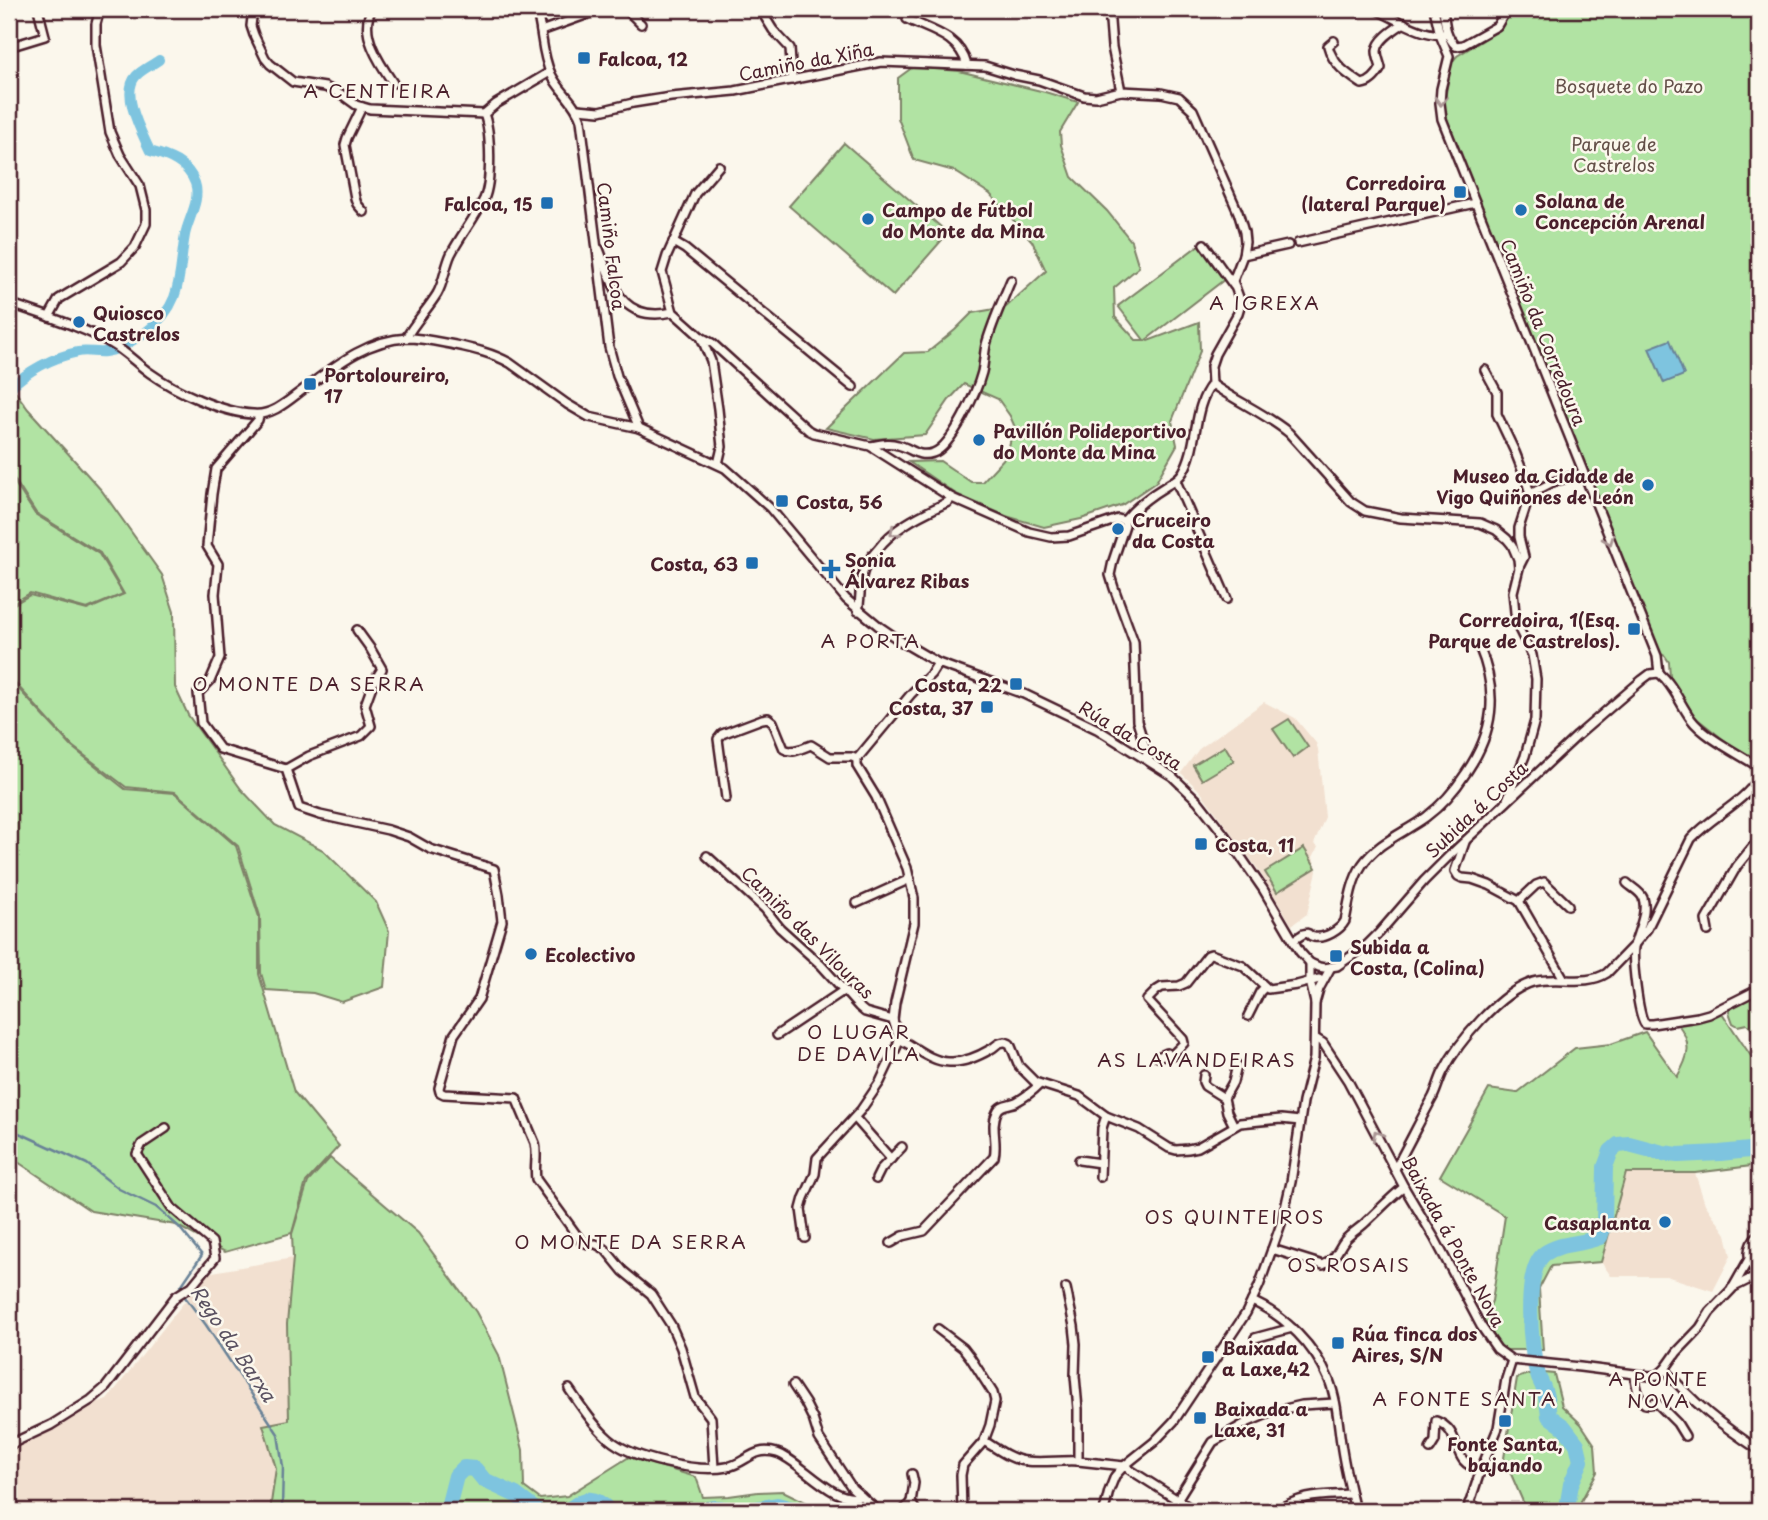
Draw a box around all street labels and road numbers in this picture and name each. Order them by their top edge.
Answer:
street label: Camiño da Xiña [736,35,877,87]
street label: Camiño Falcoa [591,180,633,312]
street label: Camiño da Corredoura [1494,234,1594,430]
street label: Rúa da Costa [1074,694,1188,777]
street label: Subida á Costa [1419,754,1534,864]
street label: Camiño das Vilouras [735,859,881,1005]
street label: Baixada á Ponte Nova [1395,1150,1513,1332]

